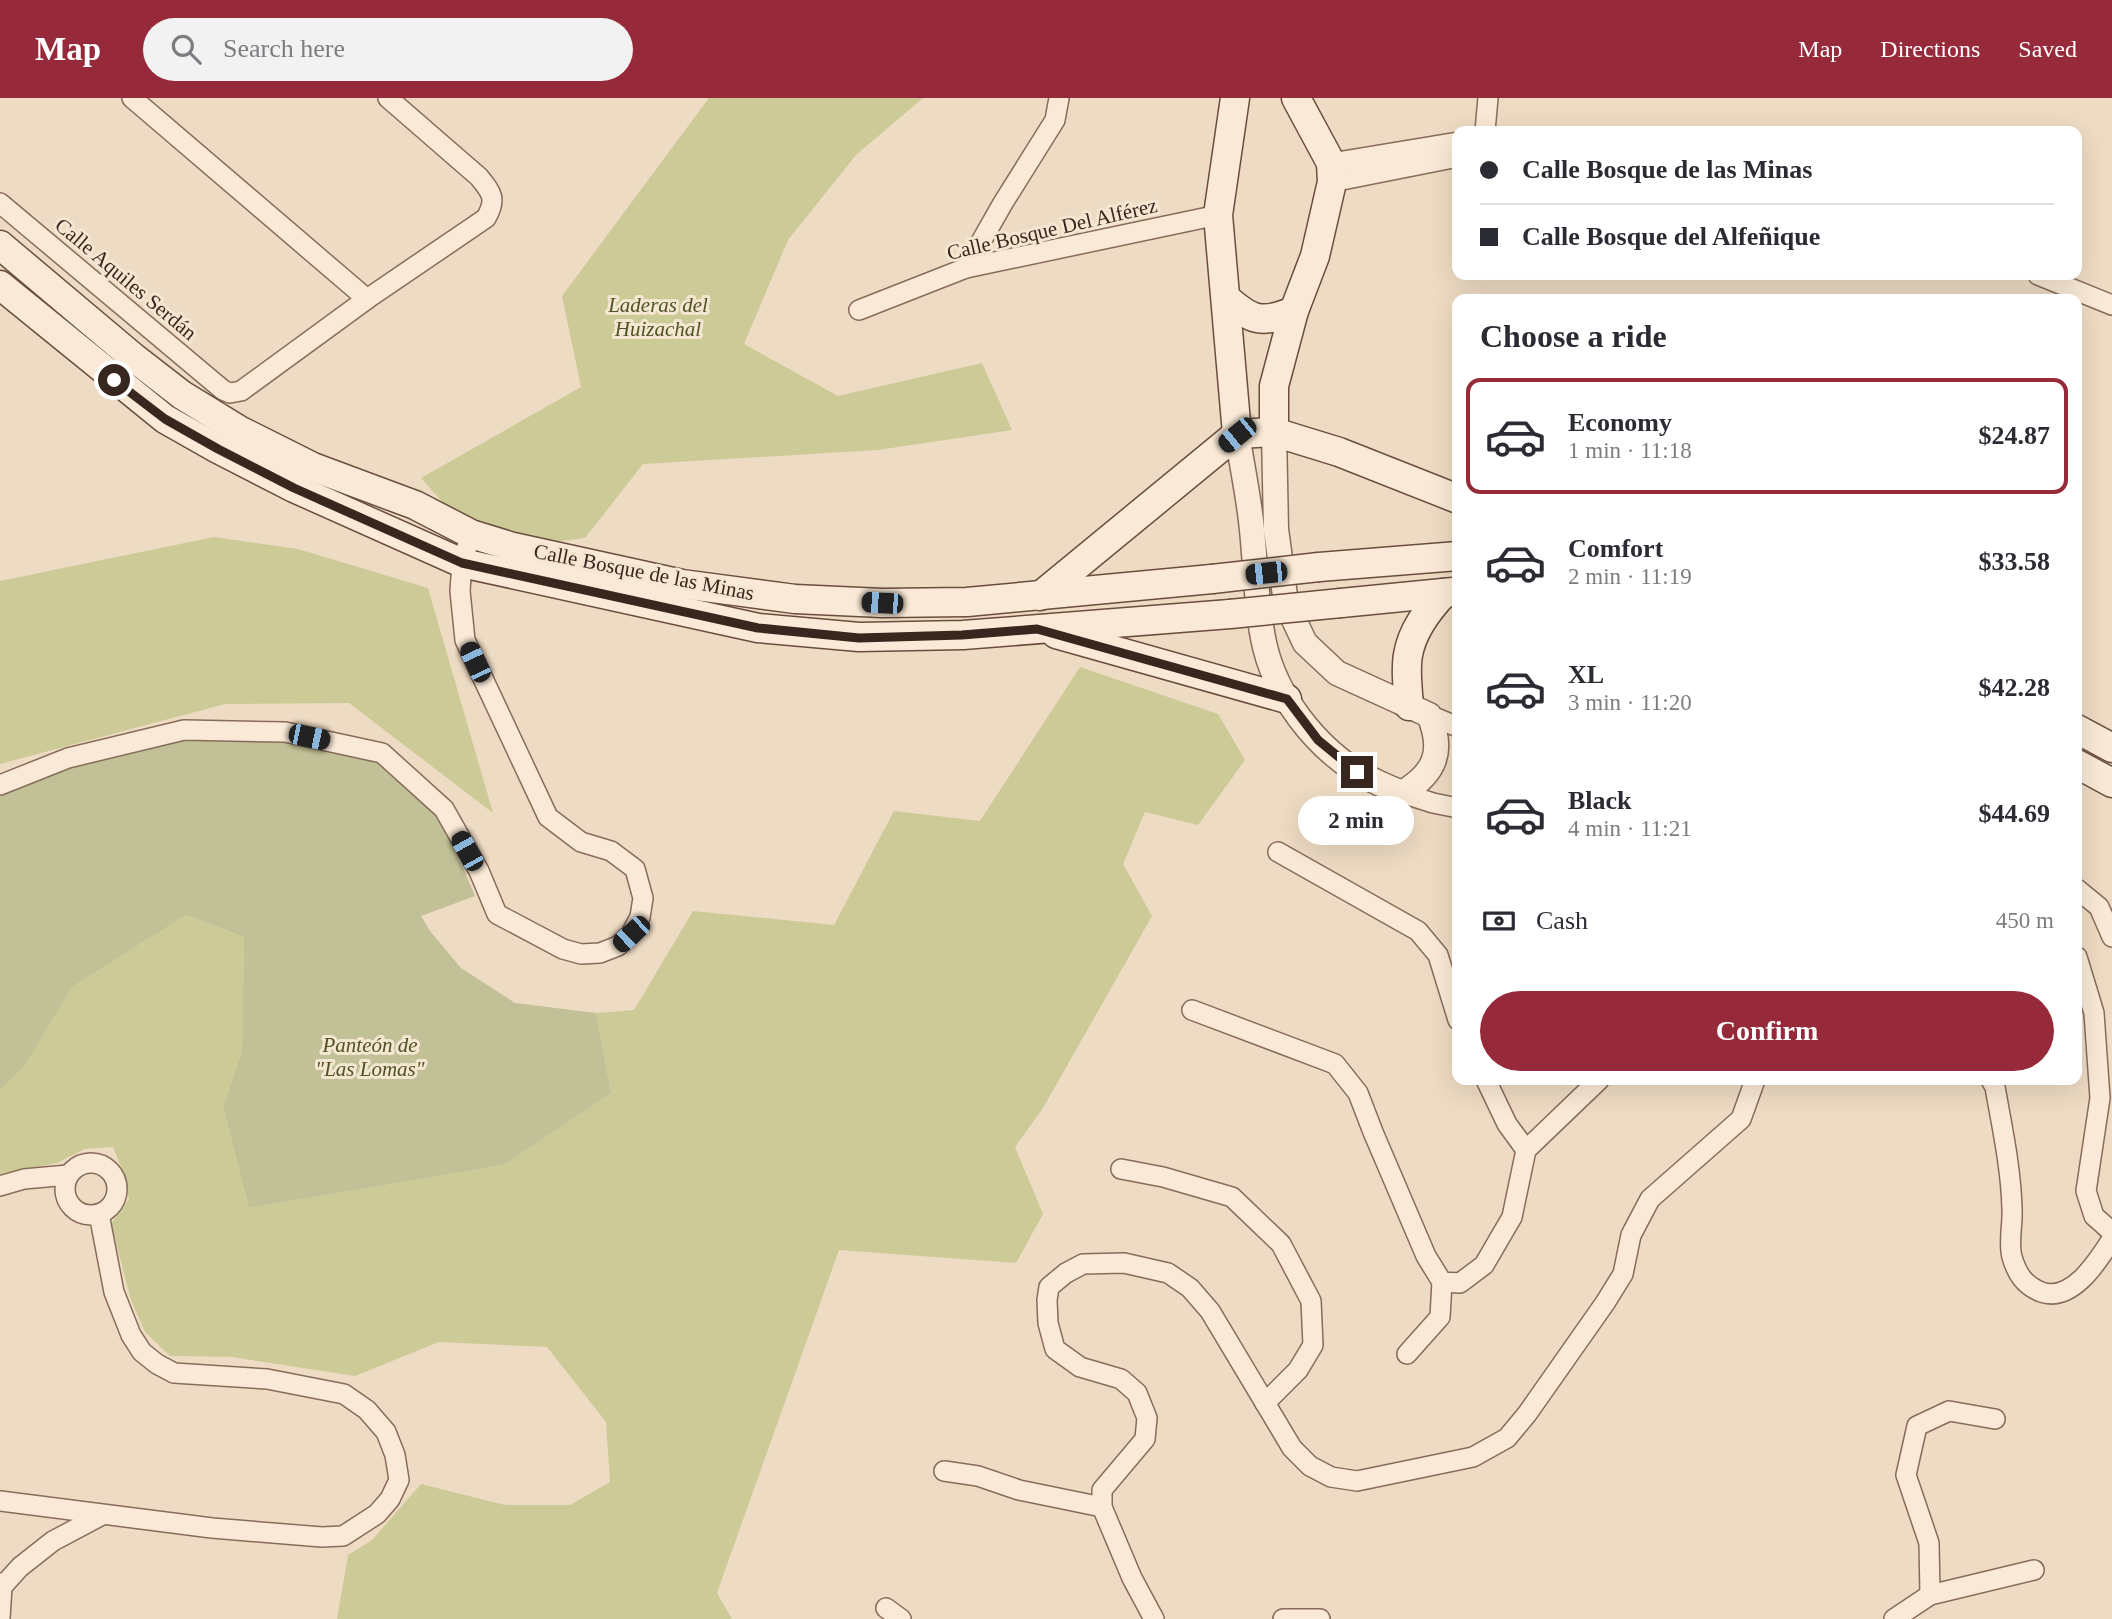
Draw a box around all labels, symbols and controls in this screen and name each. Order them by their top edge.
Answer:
search box [143,18,633,81]
icon: search [167,30,205,68]
text: Map [35,31,101,67]
text: Search here [223,34,345,63]
text: Map [1798,36,1842,62]
text: Directions [1880,36,1980,62]
text: Saved [2018,36,2077,62]
text: Calle Bosque de las Minas [1522,155,1812,184]
street label: Calle Bosque Del Alférez [944,193,1160,265]
street label: Calle Aquiles Serdán [50,213,202,345]
text: Calle Bosque del Alfeñique [1522,222,1820,251]
park label: Laderas del Huizachal [607,293,708,341]
text: Choose a ride [1480,318,1667,354]
route start [98,364,130,396]
icon: car [1484,405,1547,468]
text: Economy [1568,408,1672,437]
car [1215,414,1260,456]
text: $24.87 [1979,421,2050,450]
text: 1 min · 11:18 [1568,438,1692,463]
icon: car [1484,531,1547,594]
text: Comfort [1568,534,1663,563]
street label: Calle Bosque de las Minas [532,539,756,605]
text: $33.58 [1979,547,2050,576]
car [1245,560,1288,586]
text: 2 min · 11:19 [1568,564,1692,589]
car [861,591,904,615]
car [457,639,494,685]
icon: car [1484,657,1547,720]
text: XL [1568,660,1604,689]
text: $42.28 [1979,673,2050,702]
text: 3 min · 11:20 [1568,690,1692,715]
car [287,722,332,752]
route end [1341,756,1373,788]
icon: car [1484,783,1547,846]
text: Black [1568,786,1632,815]
callout: 2 min [1299,796,1415,846]
text: $44.69 [1979,799,2050,828]
text: 2 min [1328,808,1384,833]
text: 4 min · 11:21 [1568,816,1692,841]
car [448,828,487,874]
icon: cash [1480,902,1518,940]
text: Cash [1536,906,1588,935]
text: 450 m [1996,908,2054,933]
car [609,912,654,956]
button: Confirm [1480,991,2054,1071]
park label: Panteón de "Las Lomas" [315,1033,425,1081]

